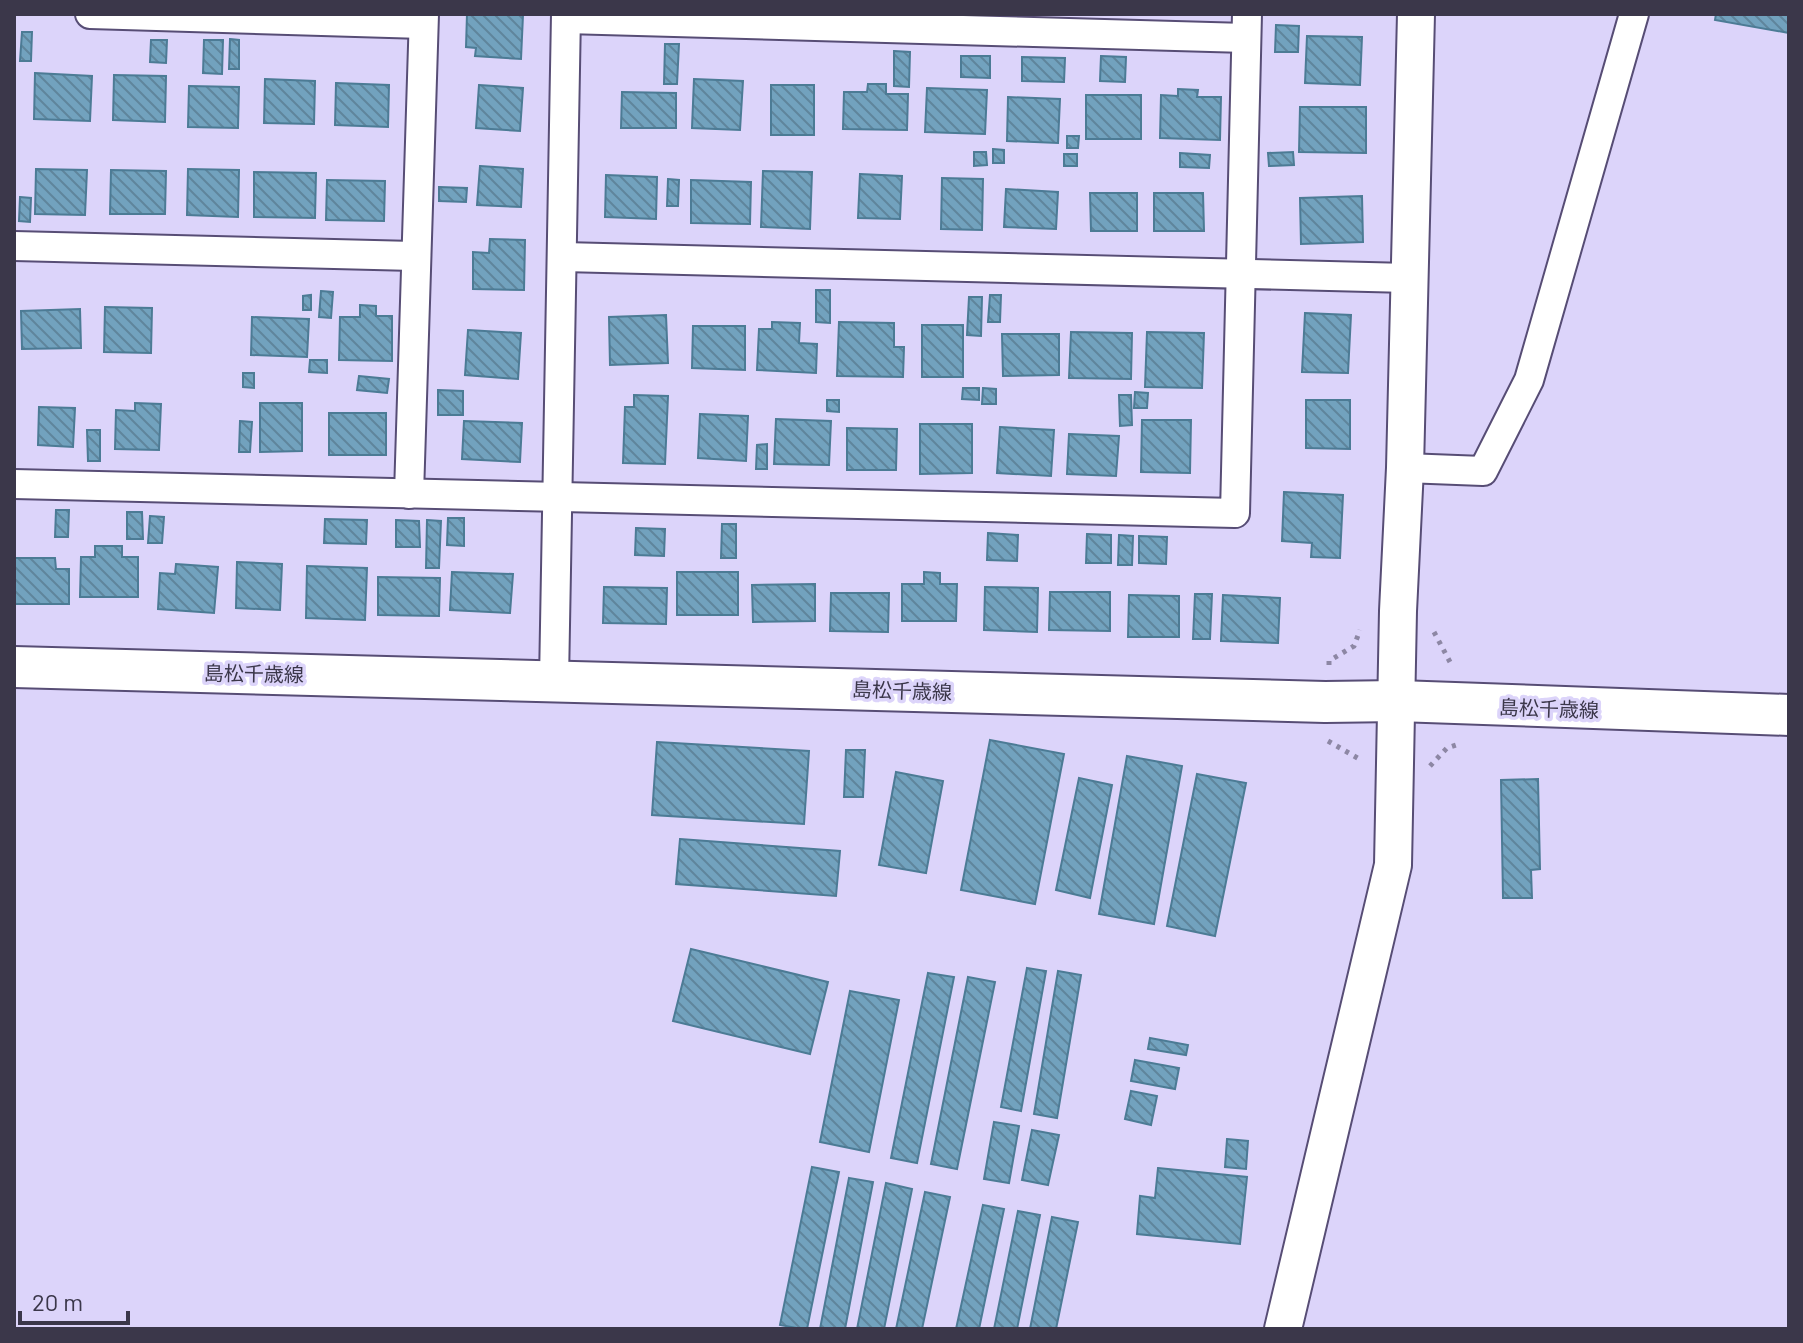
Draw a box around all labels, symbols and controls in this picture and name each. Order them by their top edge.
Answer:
street label: 島松千歳線 [204,660,304,686]
street label: 島松千歳線 [852,676,952,704]
street label: 島松千歳線 [1499,694,1599,722]
scale bar [20,1275,128,1325]
text: 20 m [32,1287,83,1316]

